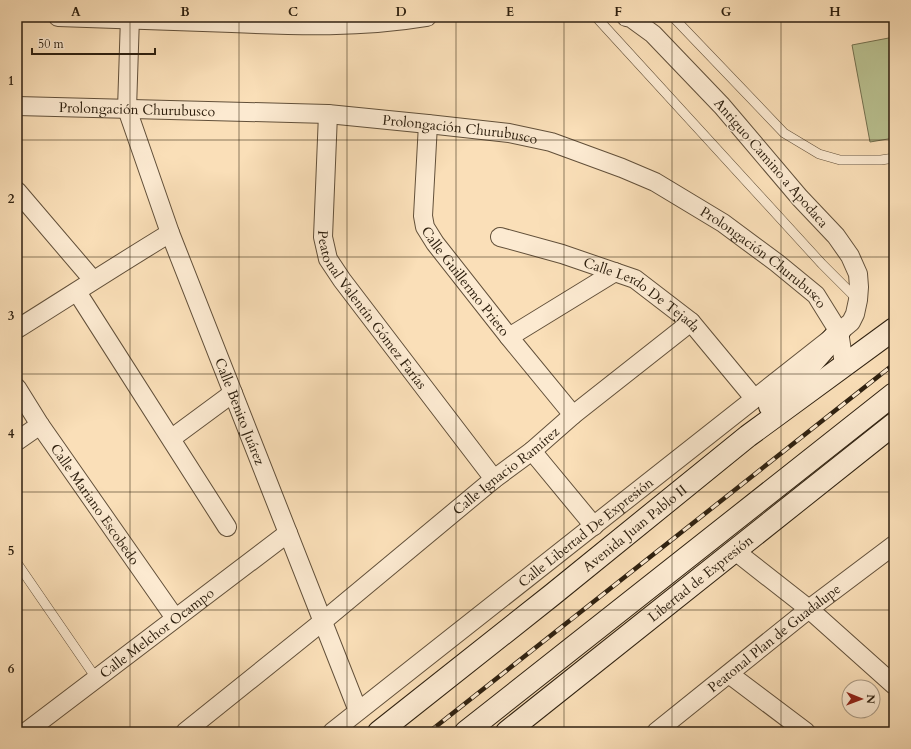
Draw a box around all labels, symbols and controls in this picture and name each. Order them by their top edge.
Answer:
text: A [71,3,81,21]
text: B [180,3,190,21]
text: C [288,3,298,21]
text: D [395,3,407,21]
text: E [506,3,514,21]
text: F [614,3,622,21]
text: G [721,3,732,21]
text: H [829,3,841,21]
scale bar [32,30,155,56]
text: 50 m [38,36,65,52]
text: 1 [8,72,14,90]
street label: Antiguo Camino a Apodaca [709,94,833,232]
street label: Prolongación Churubusco [59,98,216,121]
street label: Prolongación Churubusco [381,110,540,148]
text: 2 [8,190,15,208]
street label: Prolongación Churubusco [697,202,831,312]
street label: Calle Guillermo Prieto [417,222,514,340]
street label: Peatonal Valentín Gómez Farías [313,230,431,393]
street label: Calle Lerdo De Tejada [581,253,705,336]
text: 3 [8,307,15,325]
street label: Calle Benito Juárez [210,355,270,469]
street label: Calle Ignacio Ramírez [449,421,564,519]
text: 4 [8,425,15,443]
street label: Calle Mariano Escobedo [46,440,145,569]
street label: Calle Libertad De Expresión [514,473,657,591]
street label: Avenida Juan Pablo II [578,480,691,576]
street label: Libertad de Expresión [644,530,757,626]
text: 5 [8,542,14,560]
street label: Peatonal Plan de Guadalupe [704,579,844,696]
street label: Calle Melchor Ocampo [95,583,218,682]
text: 6 [8,660,15,678]
north arrow [841,679,881,719]
text: N [863,694,878,705]

